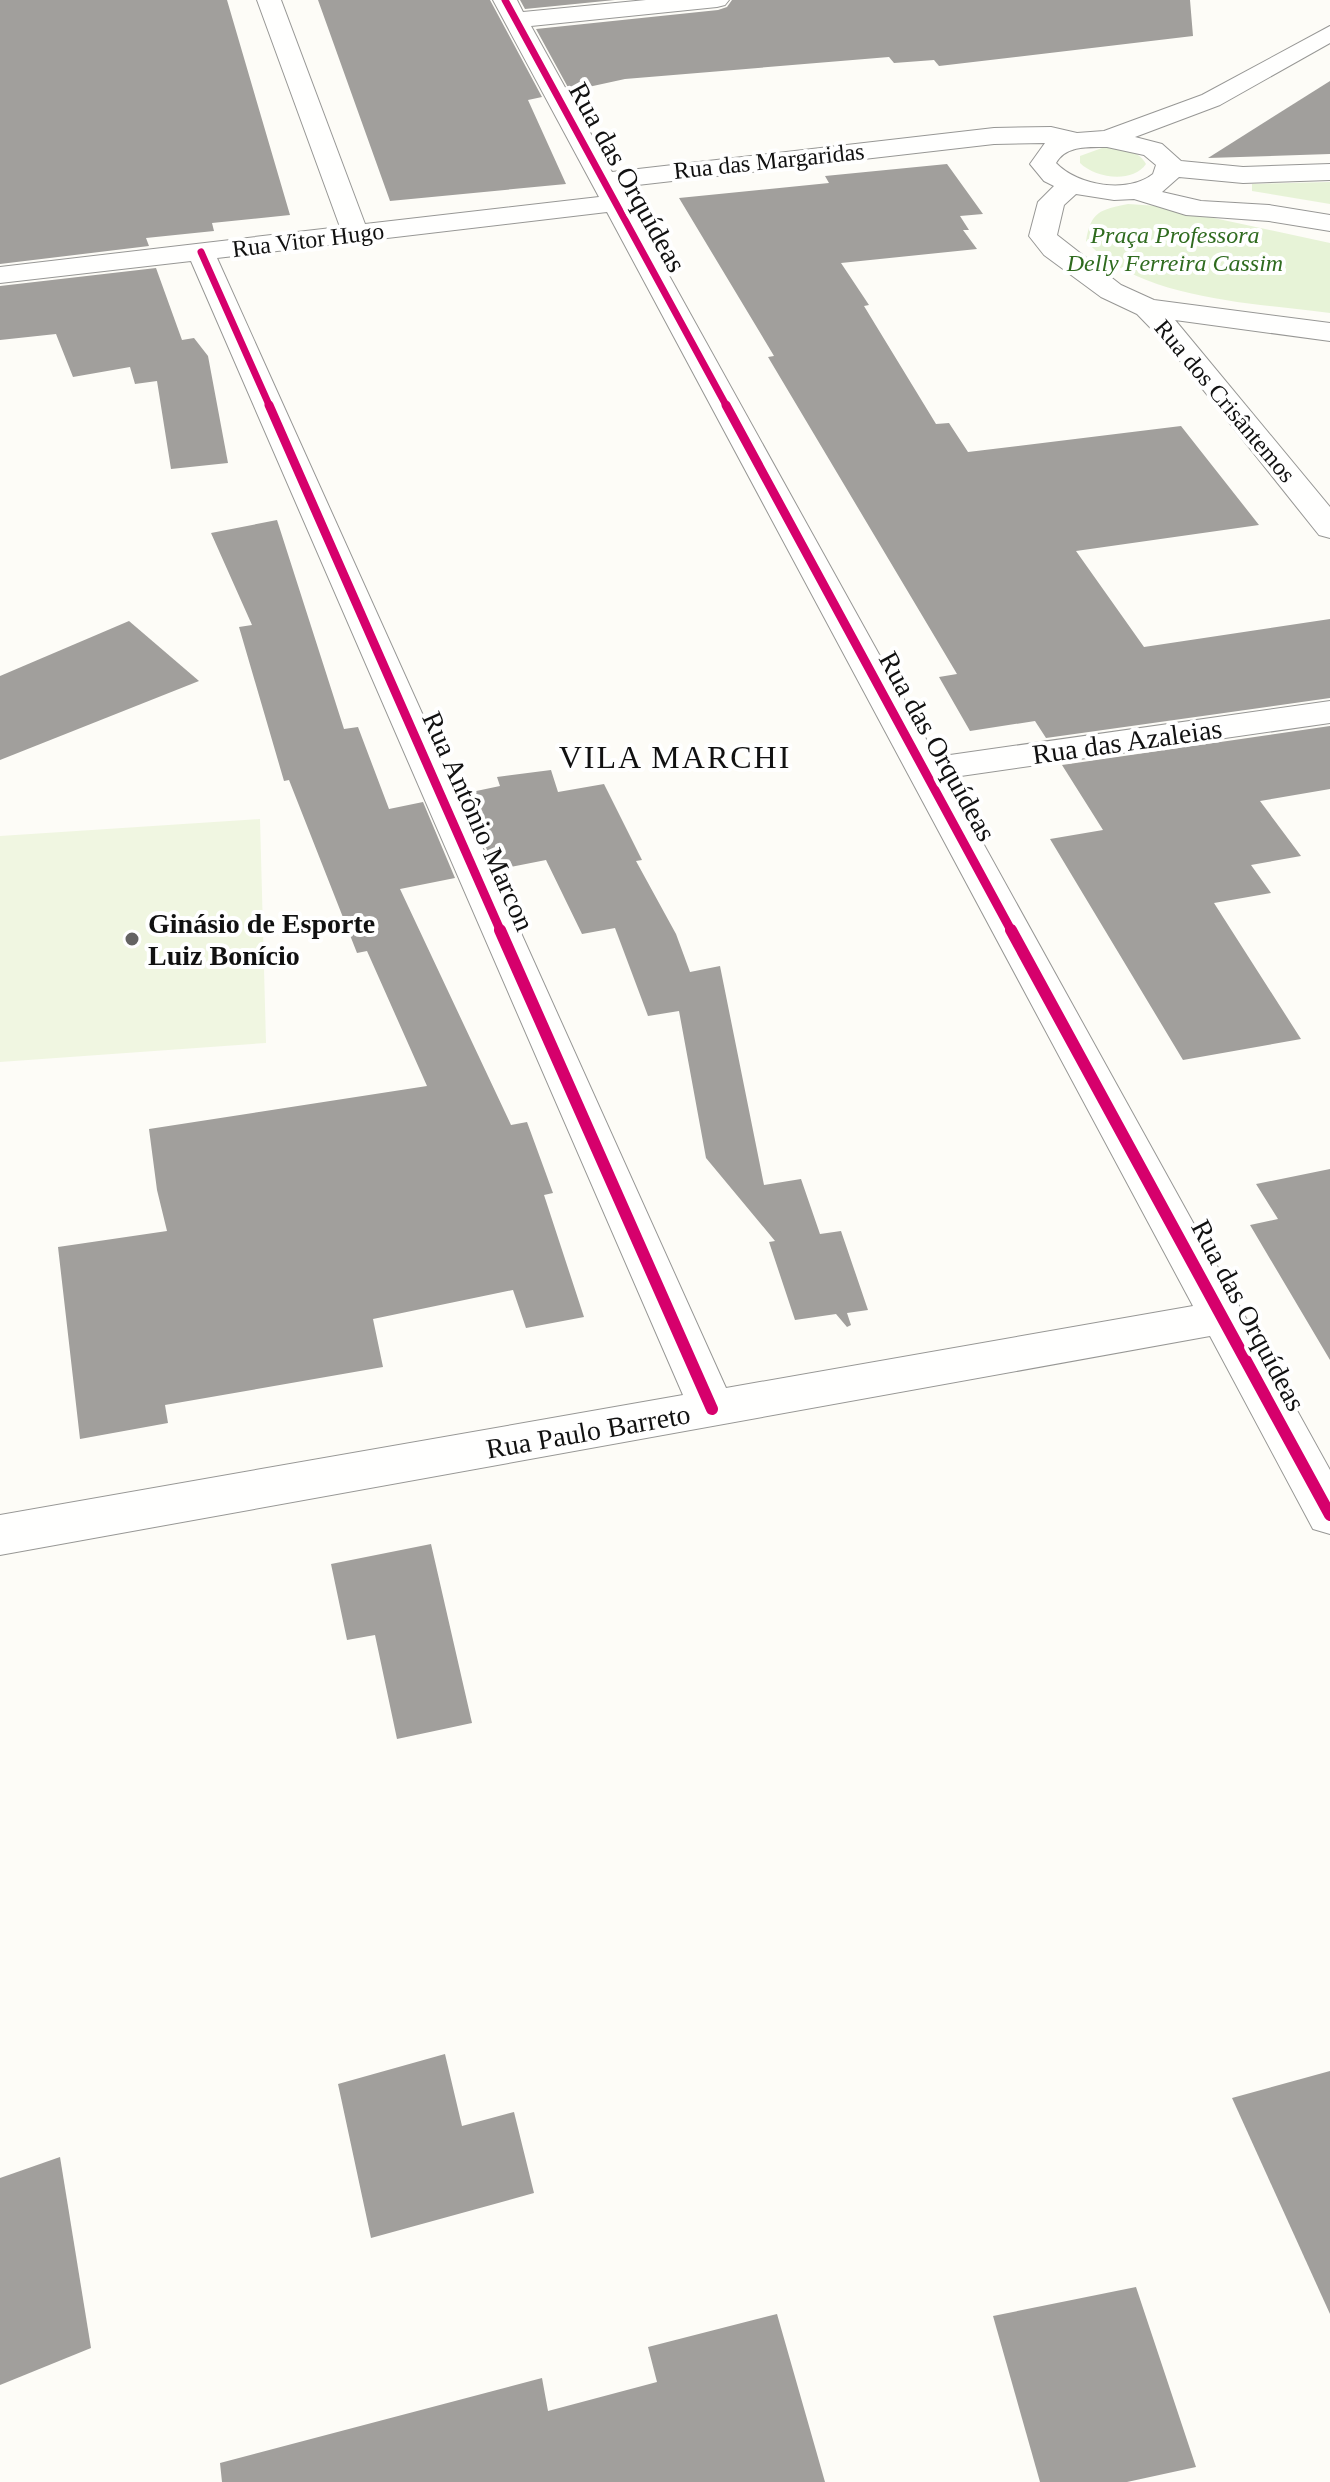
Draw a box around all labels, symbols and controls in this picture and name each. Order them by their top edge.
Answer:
street label: Rua das Orquídeas [563,77,692,277]
street label: Rua das Margaridas [672,138,866,184]
street label: Rua Vitor Hugo [231,218,385,262]
park label: Praça Professora Delly Ferreira Cassim [1066,222,1283,276]
street label: Rua dos Crisântemos [1149,315,1301,487]
street label: Rua das Orquídeas [873,646,1002,846]
street label: Rua Antônio Marcon [416,707,541,935]
street label: Rua das Azaleias [1030,713,1224,770]
district label: VILA MARCHI [559,739,791,775]
place label: Ginásio de Esporte Luiz Bonício [148,908,375,971]
marker: Ginásio de Esporte Luiz Bonício [123,930,141,948]
street label: Rua das Orquídeas [1185,1215,1312,1416]
street label: Rua Paulo Barreto [484,1398,693,1465]

